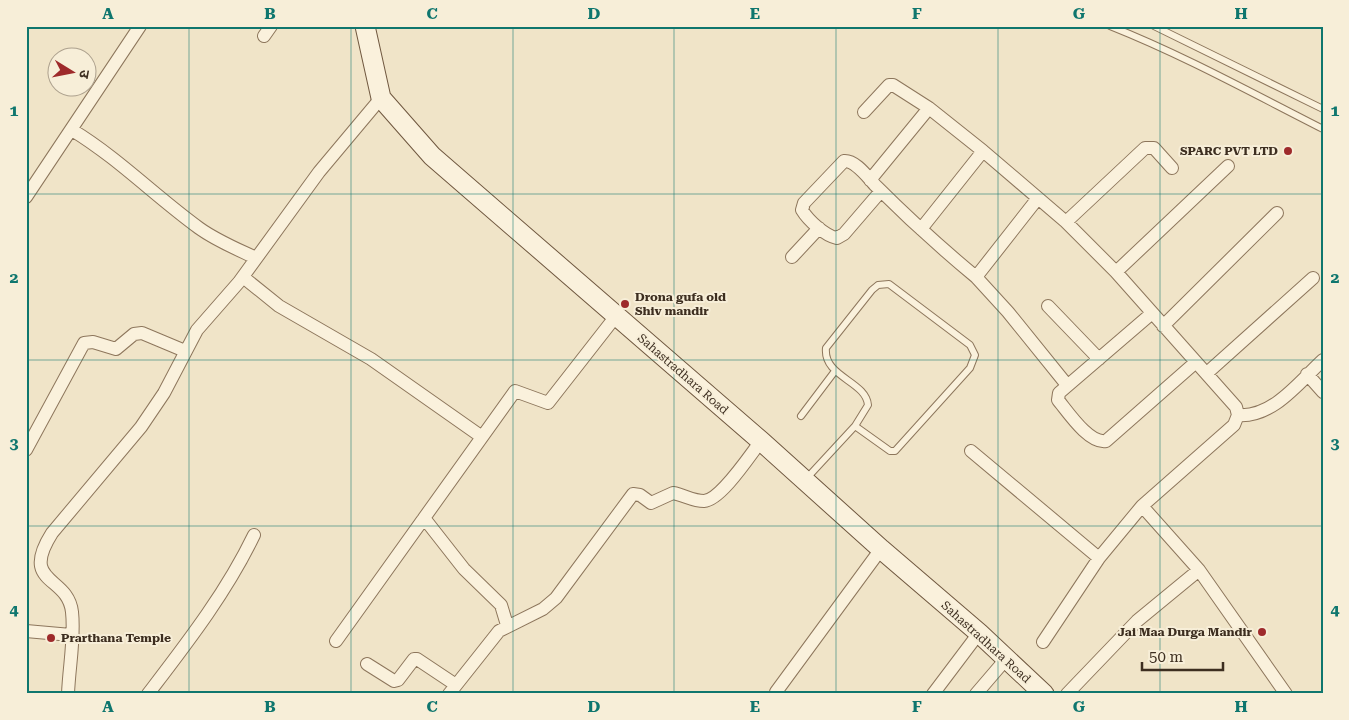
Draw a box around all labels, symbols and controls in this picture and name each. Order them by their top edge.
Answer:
text: A [102,4,114,23]
text: B [264,4,276,23]
text: C [426,4,438,23]
text: D [588,4,601,23]
text: E [750,4,760,23]
text: F [912,4,922,23]
text: G [1073,4,1086,23]
text: H [1234,4,1248,23]
north arrow [48,48,98,98]
text: उ [76,69,93,80]
text: 1 [10,101,19,120]
text: 1 [1331,101,1340,120]
place label: SPARC PVT LTD [1180,144,1278,158]
marker: SPARC PVT LTD [1282,145,1294,157]
text: 2 [10,268,19,287]
text: 2 [1331,268,1340,287]
place label: Drona gufa old Shiv mandir [635,290,726,318]
marker: Drona gufa old Shiv mandir [619,298,631,310]
street label: Sahastradhara Road [635,331,731,417]
text: 3 [10,434,19,453]
text: 3 [1331,434,1340,453]
street label: Sahastradhara Road [938,598,1034,686]
text: 4 [10,600,19,619]
text: 4 [1331,600,1340,619]
place label: Jai Maa Durga Mandir [1118,625,1253,639]
marker: Jai Maa Durga Mandir [1256,626,1268,638]
place label: Prarthana Temple [61,631,171,645]
marker: Prarthana Temple [45,632,57,644]
scale bar [1142,640,1223,672]
text: 50 m [1149,648,1184,666]
text: A [102,697,114,716]
text: B [264,697,276,716]
text: C [426,697,438,716]
text: D [588,697,601,716]
text: E [750,697,760,716]
text: F [912,697,922,716]
text: G [1073,697,1086,716]
text: H [1234,697,1248,716]

